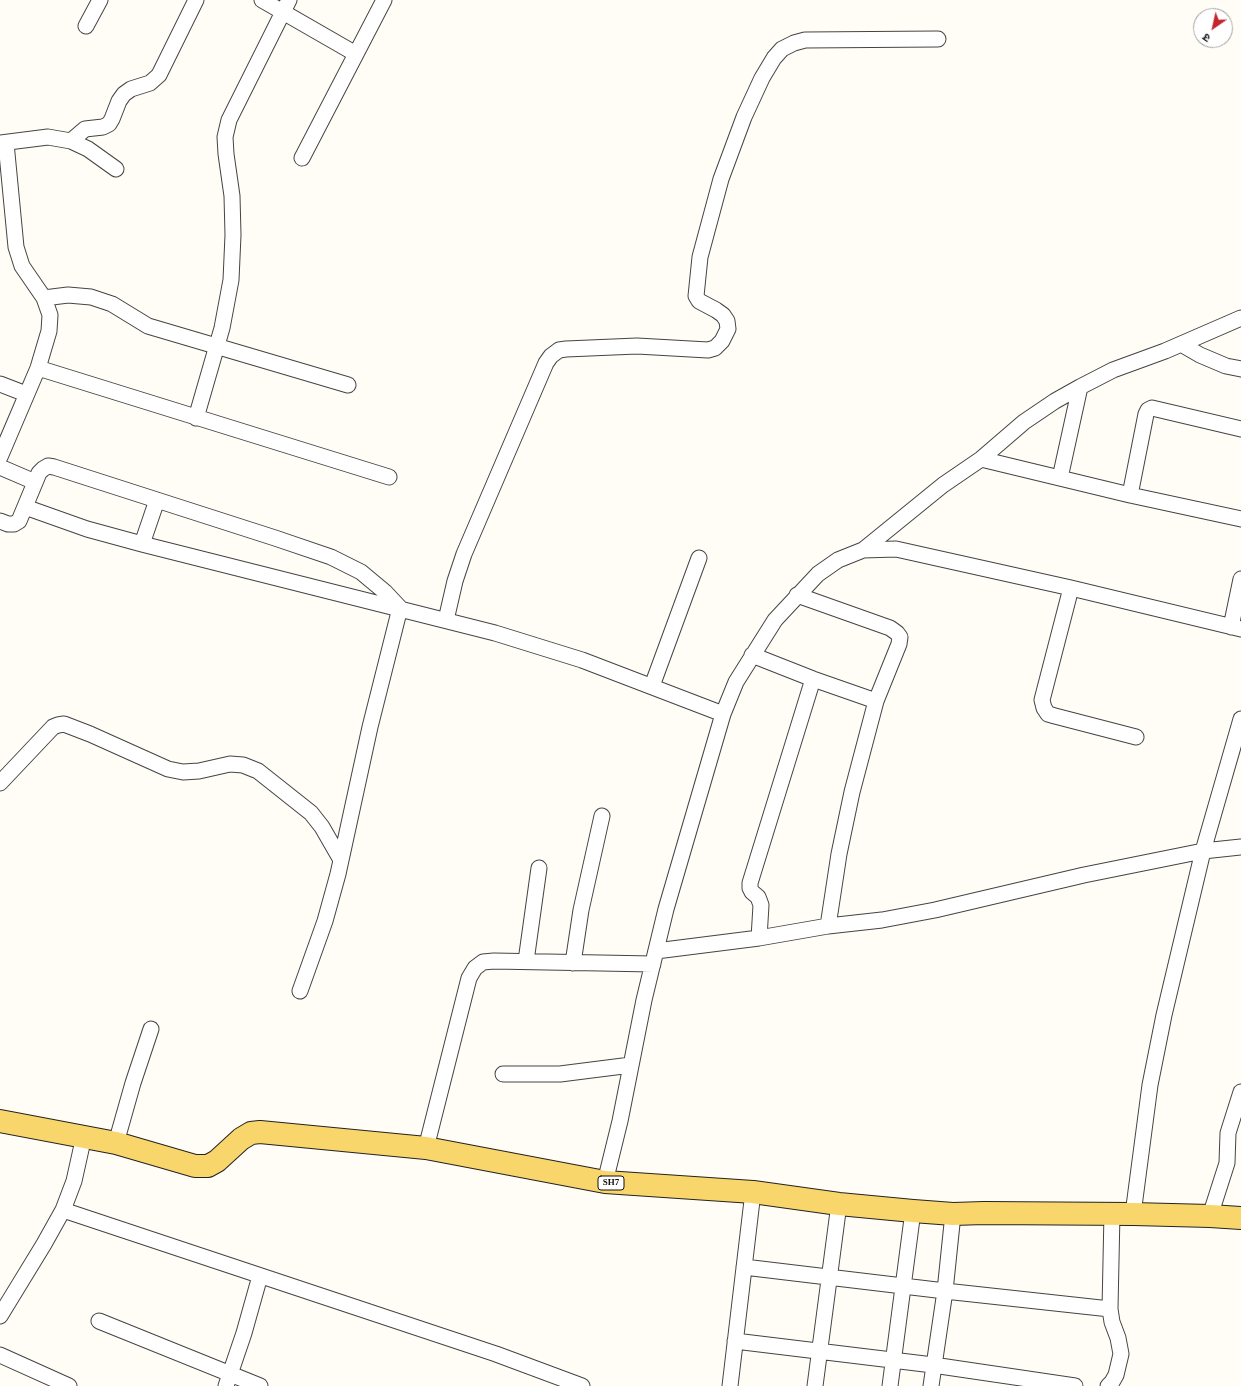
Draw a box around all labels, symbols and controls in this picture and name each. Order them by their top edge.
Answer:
north arrow [1193,8,1233,48]
text: उ [1200,30,1213,45]
road number: SH7 [598,1176,624,1190]

